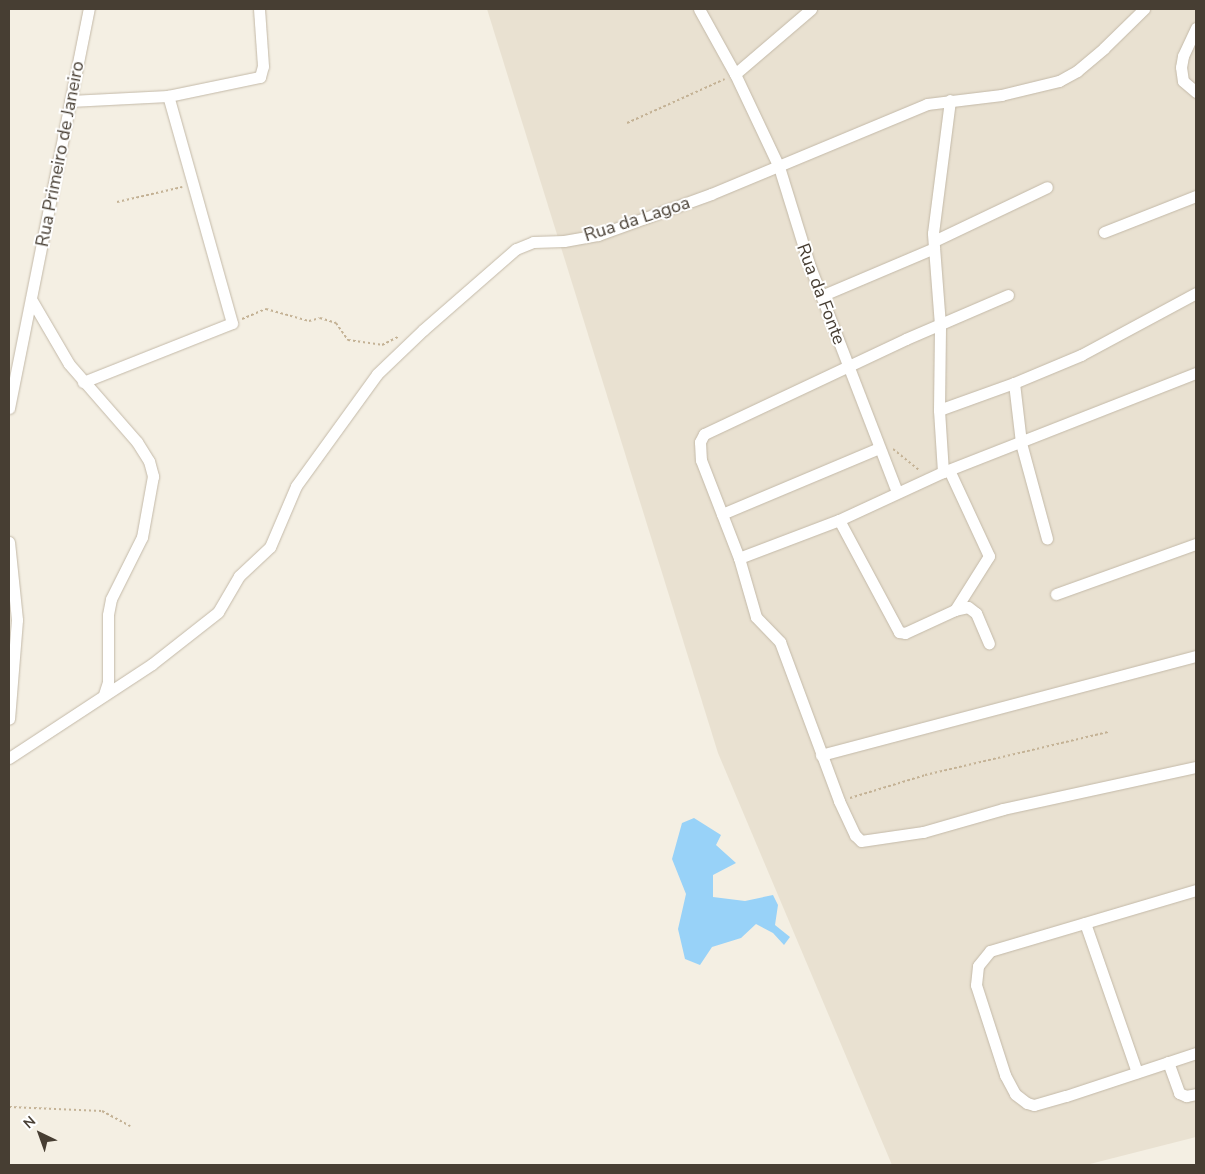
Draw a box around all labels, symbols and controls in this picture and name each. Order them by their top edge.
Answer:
street label: Rua Primeiro de Janeiro [31,59,89,249]
street label: Rua da Lagoa [581,192,693,246]
street label: Rua da Fonte [792,240,850,348]
north arrow [15,1109,65,1159]
text: N [19,1112,40,1133]

